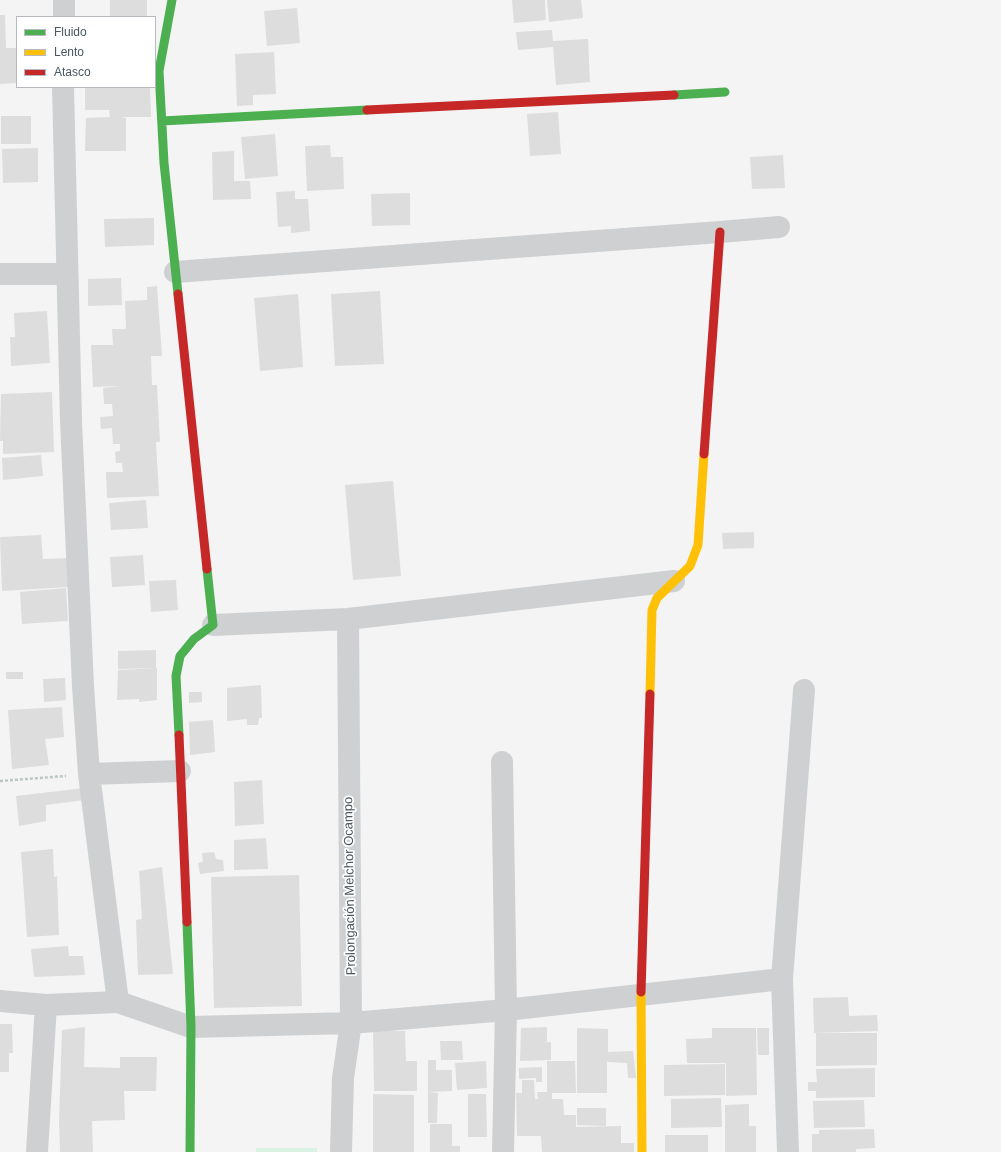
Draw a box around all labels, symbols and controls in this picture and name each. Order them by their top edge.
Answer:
legend [16,16,156,88]
text: Fluido [54,25,87,39]
text: Lento [54,45,84,59]
text: Atasco [54,65,91,79]
street label: Prolongación Melchor Ocampo [341,797,359,975]

